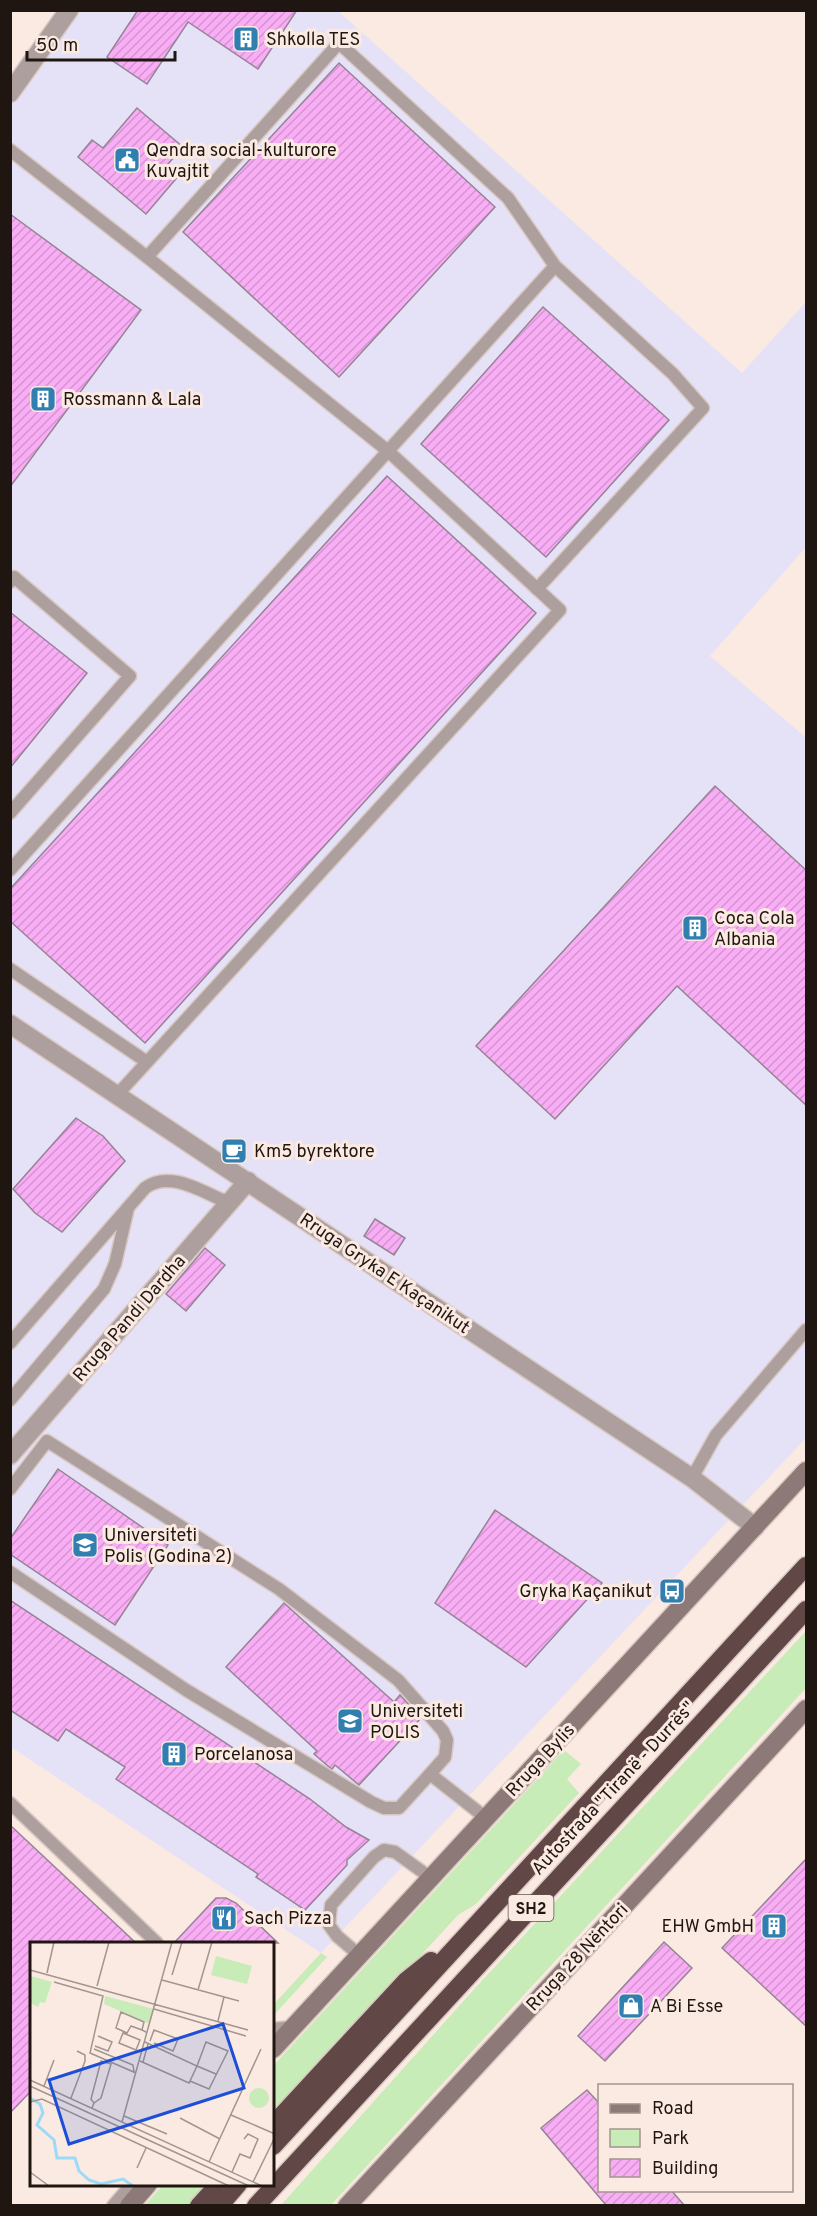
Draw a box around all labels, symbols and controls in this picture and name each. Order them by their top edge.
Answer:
scale bar [27,24,176,62]
building icon: Shkolla TES [231,24,261,54]
place label: Shkolla TES [266,29,360,52]
text: 50 m [36,35,78,58]
place label: Qendra social-kulturore Kuvajtit [146,140,337,184]
public building icon: Qendra social-kulturore Kuvajtit [112,145,142,175]
building icon: Rossmann & Lala [28,384,58,414]
place label: Rossmann & Lala [63,389,201,412]
place label: Coca Cola Albania [714,908,795,952]
building icon: Coca Cola Albania [680,913,710,943]
cafe icon: Km5 byrektore [219,1136,249,1166]
place label: Km5 byrektore [254,1141,375,1164]
street label: Rruga Gryka E Kaçanikut [295,1209,474,1340]
street label: Rruga Pandi Dardha [69,1251,192,1387]
place label: Universiteti Polis (Godina 2) [104,1525,232,1569]
school or university icon: Universiteti Polis (Godina 2) [70,1530,100,1560]
bus stop icon: Gryka Kaçanikut [657,1576,687,1606]
place label: Gryka Kaçanikut [519,1581,652,1604]
street label: Autostrada "Tiranë - Durrës" [527,1697,701,1881]
place label: Universiteti POLIS [370,1701,463,1745]
school or university icon: Universiteti POLIS [335,1706,365,1736]
street label: Rruga Bylis [502,1720,581,1802]
building icon: Porcelanosa [159,1739,189,1769]
place label: Porcelanosa [194,1744,293,1767]
road number: SH2 [508,1895,554,1921]
street label: Rruga 28 Nëntori [522,1899,634,2017]
restaurant icon: Sach Pizza [209,1903,239,1933]
place label: Sach Pizza [244,1908,331,1931]
building icon: EHW GmbH [759,1911,789,1941]
place label: EHW GmbH [662,1916,754,1939]
inset map [30,1942,274,2186]
shop icon: A Bi Esse [616,1991,646,2021]
place label: A Bi Esse [650,1996,723,2019]
legend [598,2084,793,2192]
text: Road [652,2098,694,2121]
text: Park [652,2128,689,2151]
text: Building [652,2158,718,2181]

